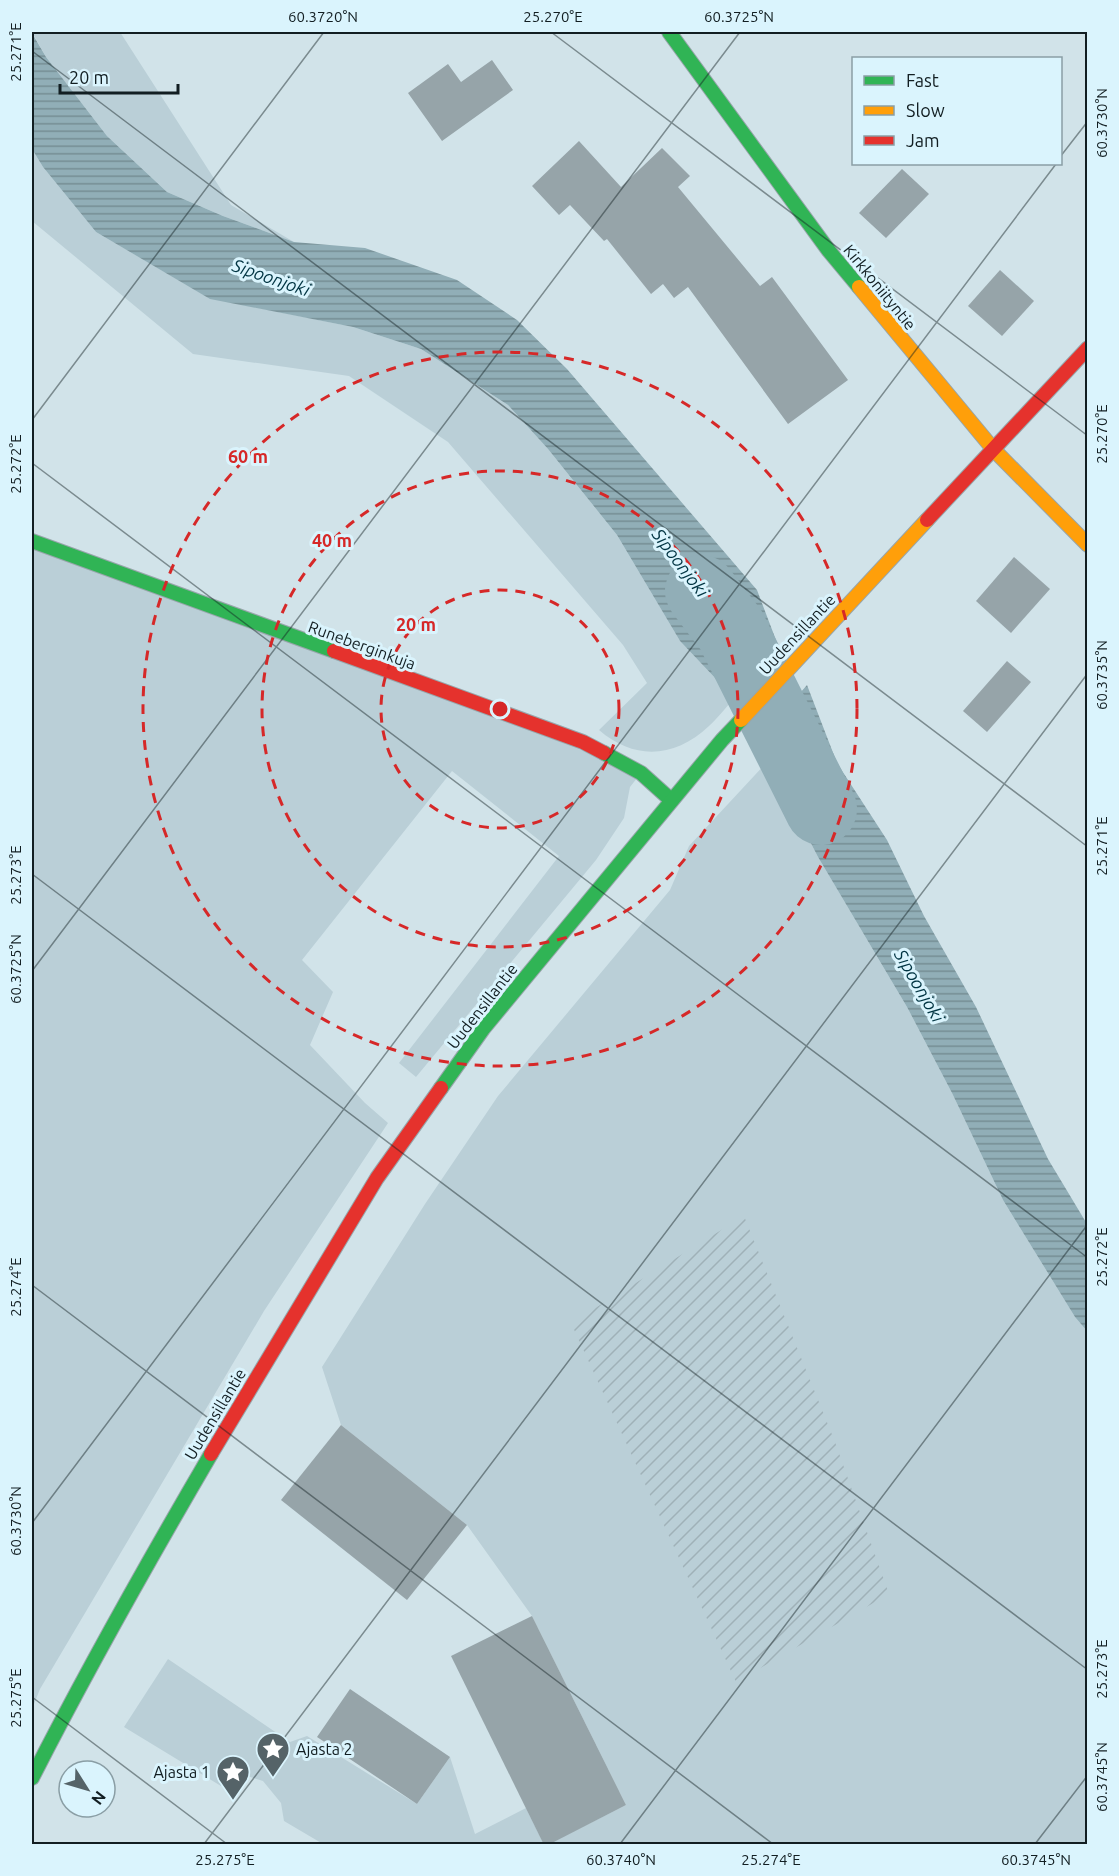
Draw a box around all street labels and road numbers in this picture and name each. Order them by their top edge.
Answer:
street label: Kirkkoniityntie [840,241,920,333]
street label: Uudensillantie [755,590,839,678]
street label: Runeberginkuja [306,617,418,673]
street label: Uudensillantie [443,960,521,1052]
street label: Uudensillantie [181,1365,249,1463]

